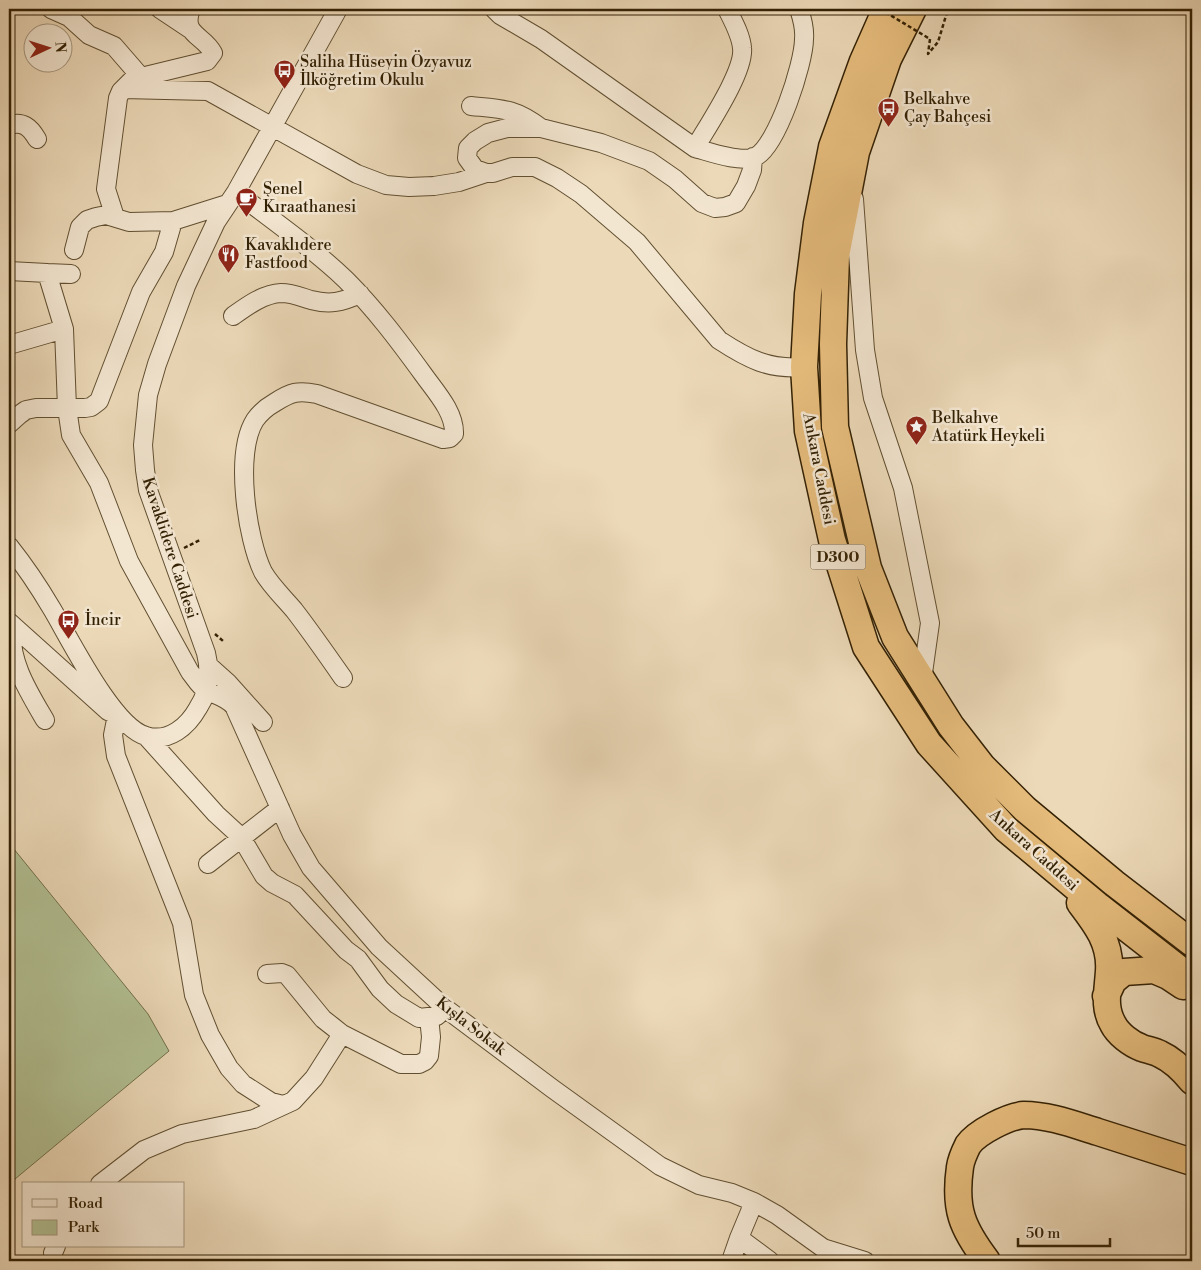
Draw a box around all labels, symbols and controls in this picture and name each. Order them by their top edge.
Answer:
north arrow [22,22,72,72]
text: N [51,41,69,53]
place label: Saliha Hüseyin Özyavuz İlköğretim Okulu [300,50,472,90]
bus stop icon: Saliha Hüseyin Özyavuz İlköğretim Okulu [272,59,296,90]
place label: Belkahve Çay Bahçesi [903,89,991,127]
bus stop icon: Belkahve Çay Bahçesi [876,96,900,127]
place label: Şenel Kıraathanesi [263,179,356,217]
cafe icon: Şenel Kıraathanesi [235,186,259,217]
place label: Kavaklıdere Fastfood [245,235,332,273]
restaurant icon: Kavaklıdere Fastfood [217,242,241,273]
place label: Belkahve Atatürk Heykeli [931,408,1045,446]
street label: Ankara Caddesi [798,410,840,527]
place icon: Belkahve Atatürk Heykeli [904,415,928,446]
street label: Kavaklidere Caddesi [138,475,202,621]
road number: D300 [810,544,866,570]
bus stop icon: İncir [57,608,81,639]
place label: İncir [85,608,121,630]
street label: Ankara Caddesi [984,804,1083,895]
street label: Kışla Sokak [432,992,511,1061]
legend [22,1182,185,1248]
text: Road [68,1194,103,1213]
scale bar [1018,1215,1111,1247]
text: Park [68,1218,100,1237]
text: 50 m [1026,1224,1060,1243]

